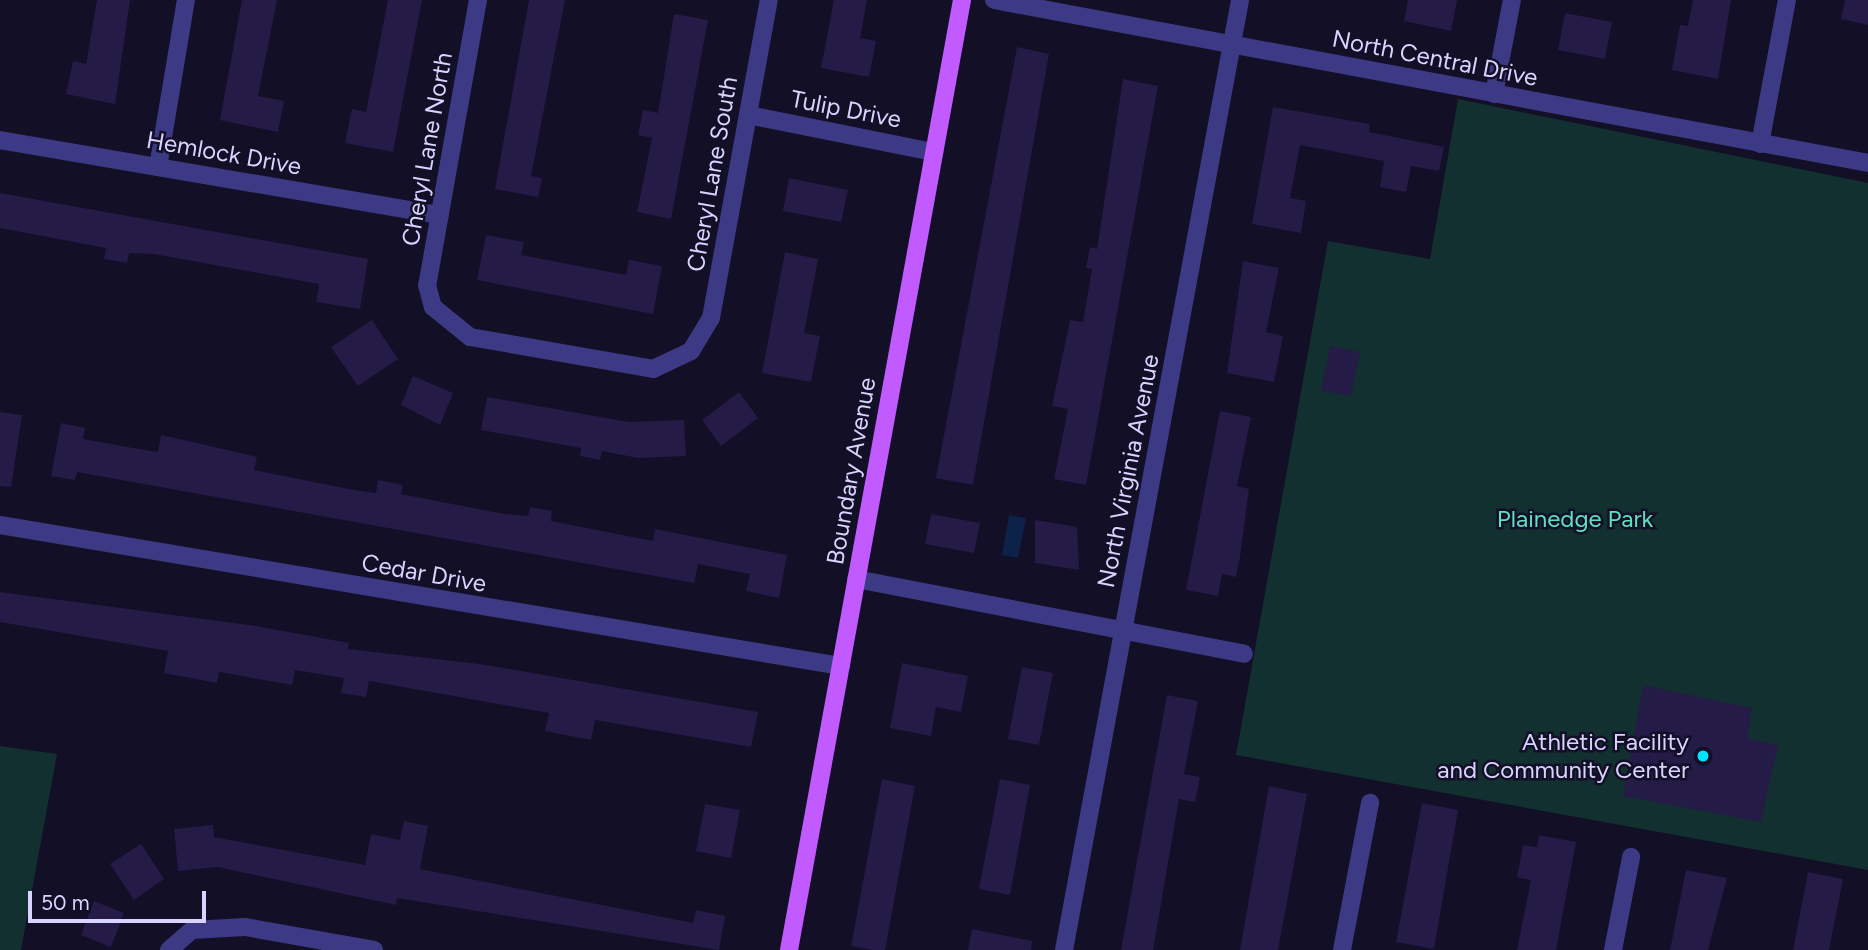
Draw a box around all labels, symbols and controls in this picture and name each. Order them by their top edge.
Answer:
street label: North Central Drive [1330,24,1540,92]
street label: Cheryl Lane North [396,50,458,248]
street label: Cheryl Lane South [681,74,743,274]
street label: Tulip Drive [788,84,904,134]
street label: Hemlock Drive [144,125,304,181]
street label: North Virginia Avenue [1091,352,1165,590]
street label: Boundary Avenue [820,375,882,567]
park label: Plainedge Park [1497,505,1653,533]
street label: Cedar Drive [359,548,489,598]
place label: Athletic Facility and Community Center [1437,728,1689,784]
marker: Athletic Facility and Community Center [1695,748,1711,764]
scale bar [32,876,210,920]
text: 50 m [41,890,90,915]

